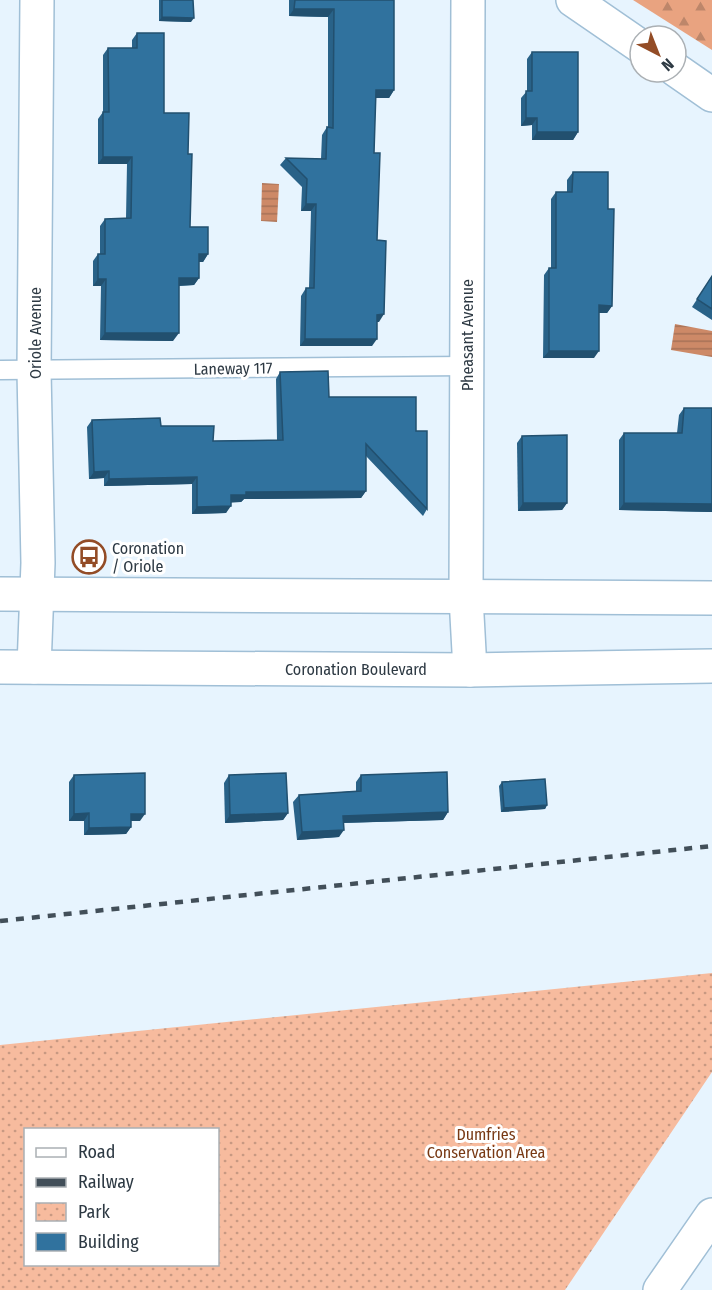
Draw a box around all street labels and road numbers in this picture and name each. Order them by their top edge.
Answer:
street label: Pheasant Avenue [458,279,477,391]
street label: Oriole Avenue [26,287,45,379]
street label: Laneway 117 [194,358,273,379]
street label: Coronation Boulevard [285,660,427,679]

